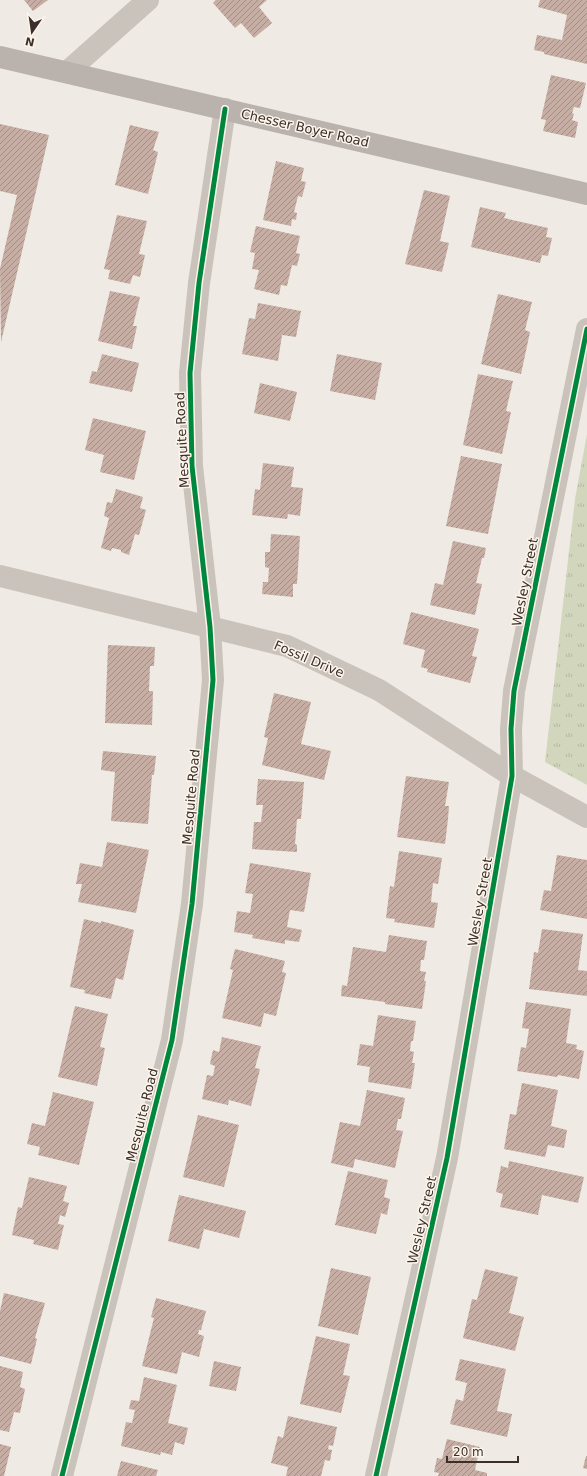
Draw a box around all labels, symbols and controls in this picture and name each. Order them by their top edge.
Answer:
north arrow [12,12,52,52]
text: N [24,34,36,49]
street label: Chesser Boyer Road [239,106,371,150]
street label: Mesquite Road [172,392,192,488]
street label: Wesley Street [509,536,541,628]
street label: Fossil Drive [272,638,346,680]
street label: Mesquite Road [179,749,203,845]
street label: Wesley Street [465,856,495,948]
street label: Mesquite Road [123,1067,161,1163]
street label: Wesley Street [405,1175,439,1265]
scale bar [447,1438,518,1464]
text: 20 m [453,1445,484,1459]

